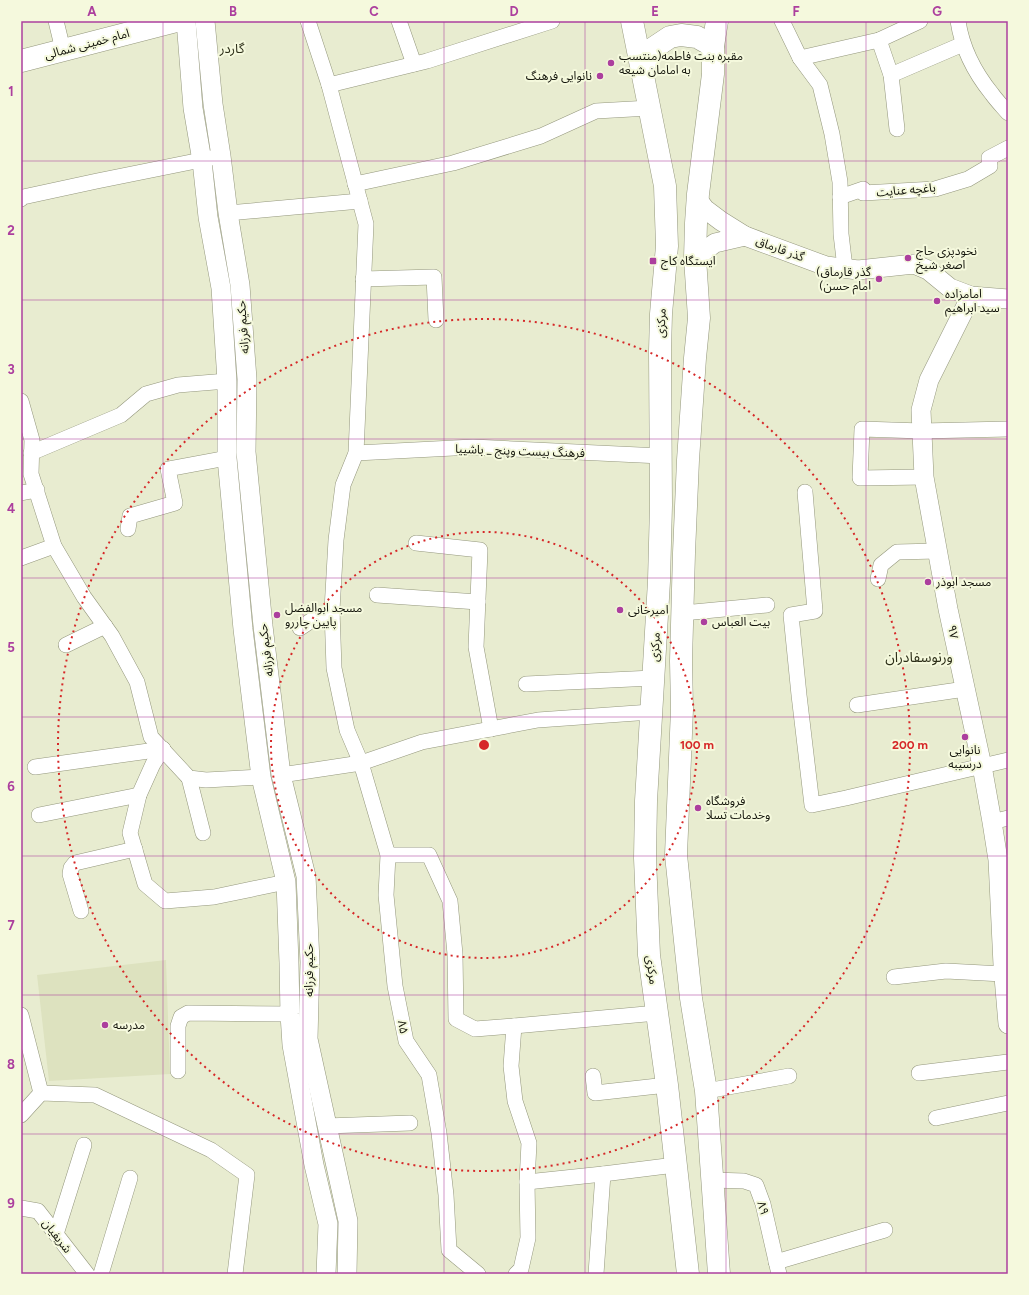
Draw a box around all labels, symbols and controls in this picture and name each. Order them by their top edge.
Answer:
text: A [87,4,97,19]
text: B [229,4,237,19]
text: C [369,4,379,19]
text: D [509,4,519,19]
text: E [651,4,659,19]
text: F [792,4,800,19]
text: G [932,4,942,19]
street label: امام خمینی شمالی [43,26,132,64]
district label: گاردر [219,41,245,56]
place label: مقبره بنت فاطمه(منتسب به امامان شیعه [619,49,743,77]
marker: مقبره بنت فاطمه(منتسب به امامان شیعه [606,58,616,68]
place label: نانوایی فرهنگ [526,69,592,83]
marker: نانوایی فرهنگ [595,71,605,81]
text: 1 [8,84,14,99]
street label: باغچه عنایت [876,180,936,201]
text: 2 [7,223,15,238]
street label: گذر قارماق [754,234,807,265]
place label: نخودپزی حاج اصغر شیخ [916,244,977,274]
marker: نخودپزی حاج اصغر شیخ [903,253,913,263]
place label: ایستگاه کاج [661,254,716,270]
marker: ایستگاه کاج [648,256,658,266]
place label: (گذر قارماق (امام حسن [816,265,872,295]
marker: (گذر قارماق (امام حسن [874,274,884,284]
place label: امامزاده سید ابراهیم [945,287,1000,317]
marker: امامزاده سید ابراهیم [932,296,942,306]
street label: حکیم فرزانه [234,300,254,354]
street label: مرکزی [653,308,669,338]
text: 3 [7,362,15,377]
street label: فرهنگ بیست وپنج _ باشییا [455,442,585,462]
text: 4 [7,501,15,516]
place label: مسجد ابوذر [935,575,991,589]
marker: مسجد ابوذر [923,577,933,587]
place label: مسجد ابوالفضل پایین چاررو [285,601,362,630]
place label: امیرخانی [628,603,669,617]
marker: امیرخانی [615,605,625,615]
marker: مسجد ابوالفضل پایین چاررو [272,610,282,620]
place label: بیت العباس [712,615,770,629]
marker: بیت العباس [699,617,709,627]
street label: حکیم فرزانه [256,622,278,677]
street label: ۹۷ [945,624,961,640]
street label: مرکزی [647,632,663,662]
text: 5 [7,640,15,655]
district label: ورنوسفادران [885,649,953,666]
marker: نانوایی درسیبه [960,732,970,742]
centre of rings [477,738,491,752]
text: 100 m [680,738,714,752]
text: 200 m [892,738,928,752]
place label: نانوایی درسیبه [948,743,982,771]
text: 6 [7,779,15,794]
place label: فروشگاه وخدمات تسلا [706,794,770,822]
marker: فروشگاه وخدمات تسلا [693,803,703,813]
text: 7 [7,918,15,933]
street label: حکیم فرزانه [302,943,318,997]
street label: مرکزی [643,955,661,985]
place label: مدرسه [113,1018,145,1032]
street label: ۸۵ [395,1019,411,1035]
marker: مدرسه [100,1020,110,1030]
text: 8 [7,1057,15,1072]
text: 9 [7,1196,15,1211]
street label: ۸۹ [754,1200,772,1216]
street label: شریفیان [39,1216,75,1256]

